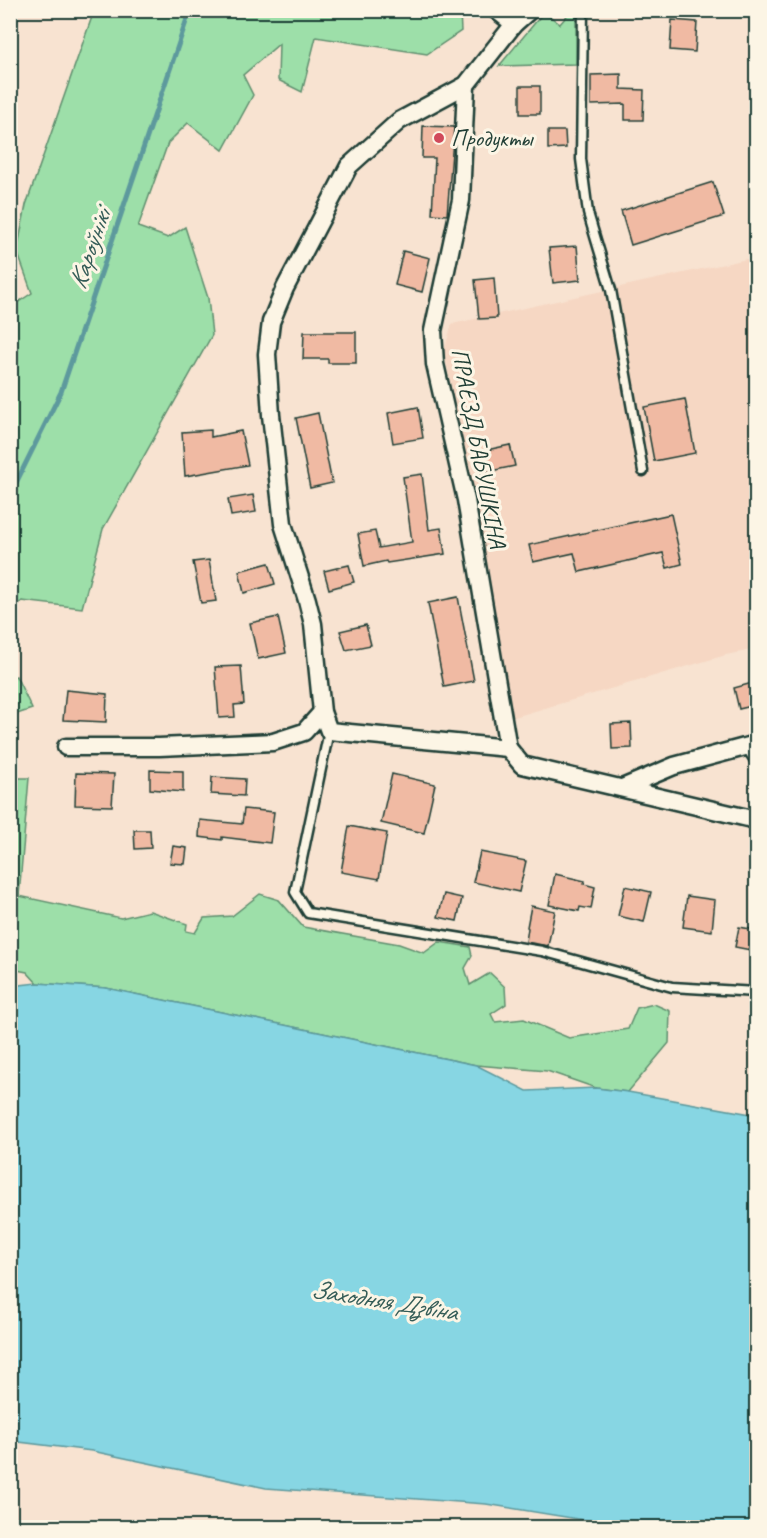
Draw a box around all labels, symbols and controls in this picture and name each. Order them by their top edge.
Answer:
place label: Продукты [451,123,535,153]
marker: Продукты [432,131,446,145]
water label: Кароўнікі [61,199,120,293]
street label: ПРАЕЗД БАБУШКІНА [445,346,513,551]
water label: Заходняя Дзвіна [308,1273,462,1329]

